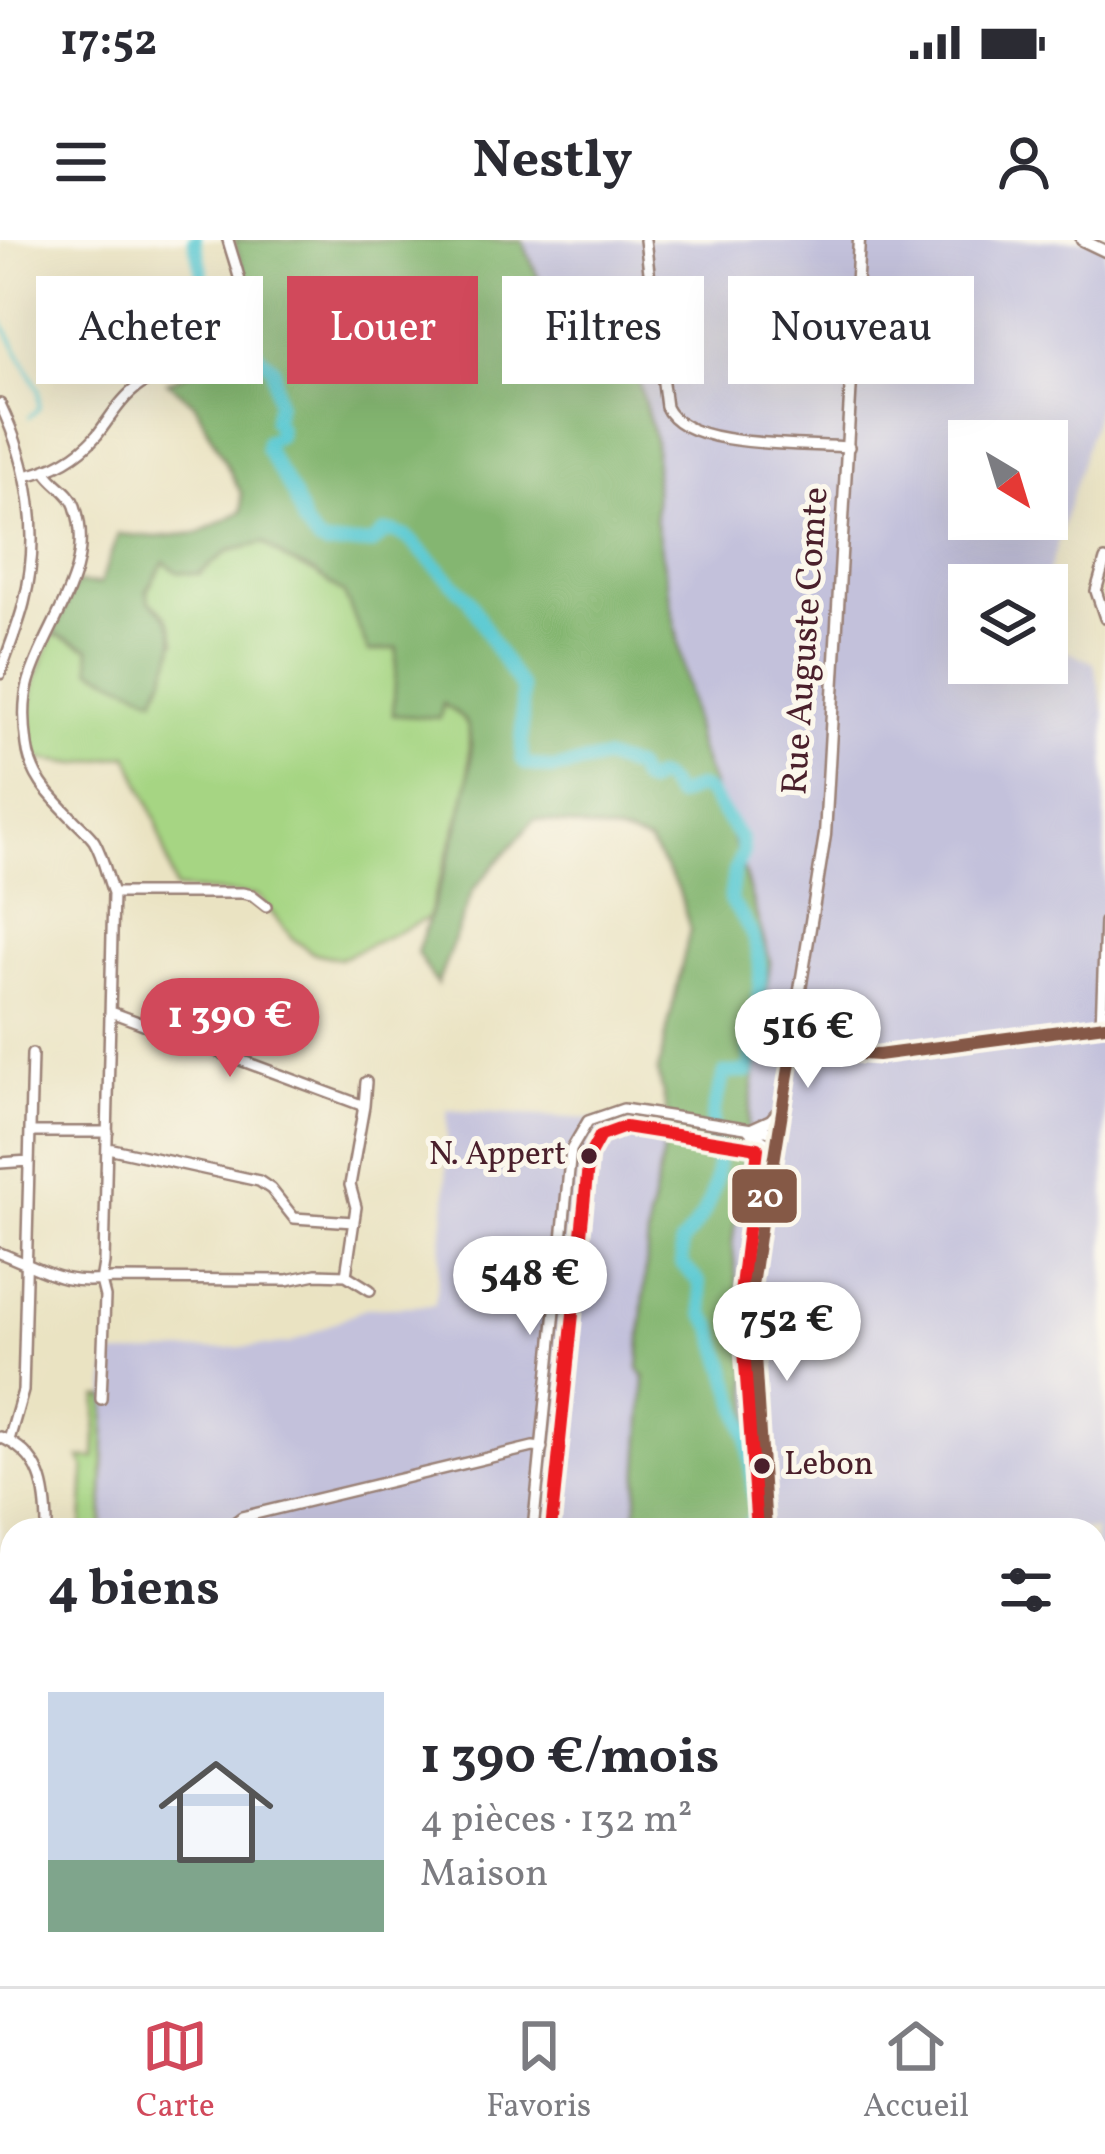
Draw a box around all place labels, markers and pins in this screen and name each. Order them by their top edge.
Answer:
pin: 1 390 € [119,978,341,1080]
pin: 516 € [724,989,892,1091]
place label: N. Appert [429,1133,566,1179]
marker: N. Appert [578,1145,600,1167]
pin: 548 € [446,1236,614,1338]
pin: 752 € [703,1282,871,1384]
place label: Lebon [784,1443,873,1489]
marker: Lebon [751,1455,773,1477]

